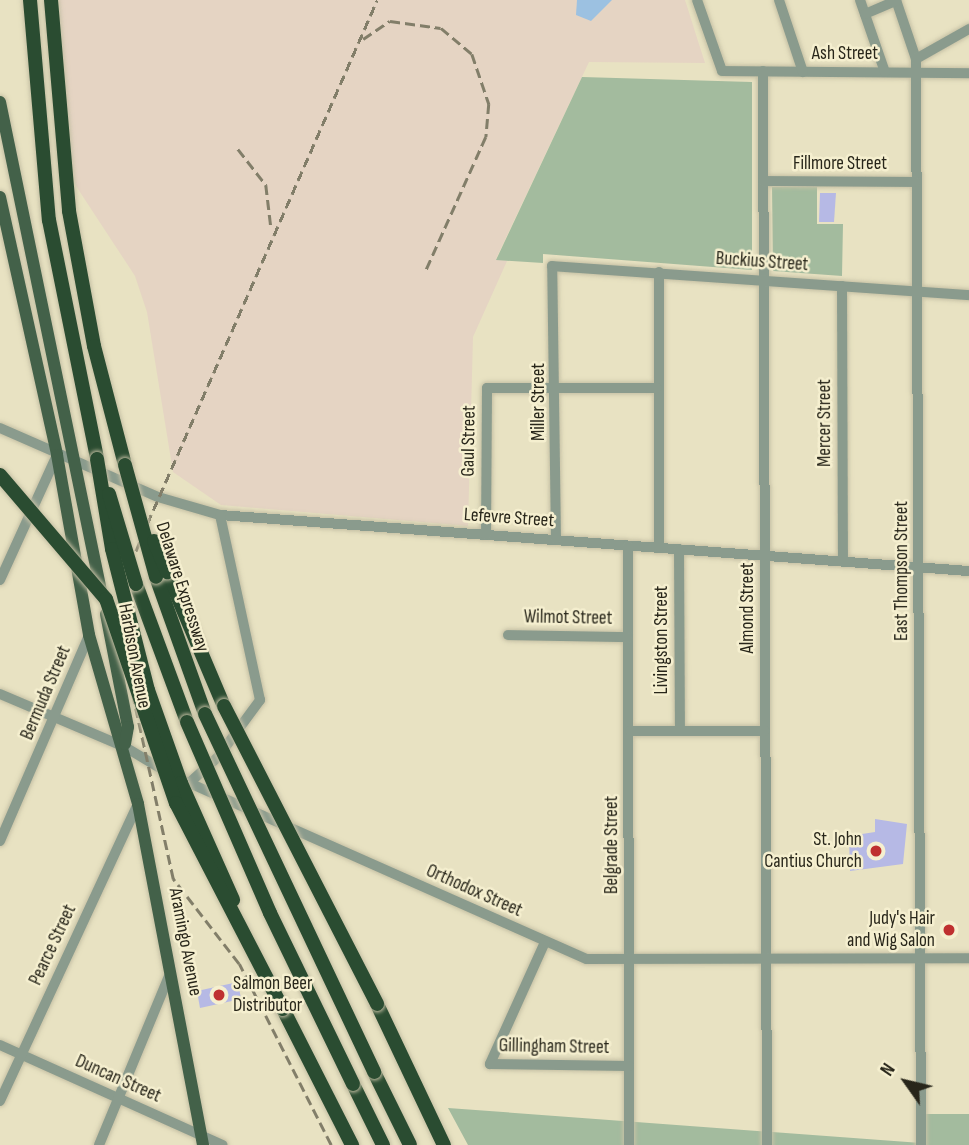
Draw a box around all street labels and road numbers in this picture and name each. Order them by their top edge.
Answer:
street label: Ash Street [812,43,878,65]
street label: Fillmore Street [793,153,887,175]
street label: Buckius Street [715,247,809,277]
street label: Miller Street [528,363,550,441]
street label: Mercer Street [814,379,836,467]
street label: Gaul Street [457,405,481,477]
street label: East Thompson Street [891,501,913,641]
street label: Lefevre Street [463,503,555,533]
street label: Delaware Expressway [150,519,214,655]
street label: Almond Street [737,562,759,654]
street label: Livingston Street [651,586,673,694]
street label: Harbison Avenue [113,602,155,710]
street label: Wilmot Street [524,606,612,630]
street label: Bermuda Street [16,643,76,743]
street label: Belgrade Street [601,796,623,894]
street label: Orthodox Street [422,860,526,922]
street label: Aramingo Avenue [163,886,207,998]
street label: Pearce Street [24,901,82,989]
street label: Gillingham Street [499,1035,609,1059]
street label: Duncan Street [72,1050,164,1108]

